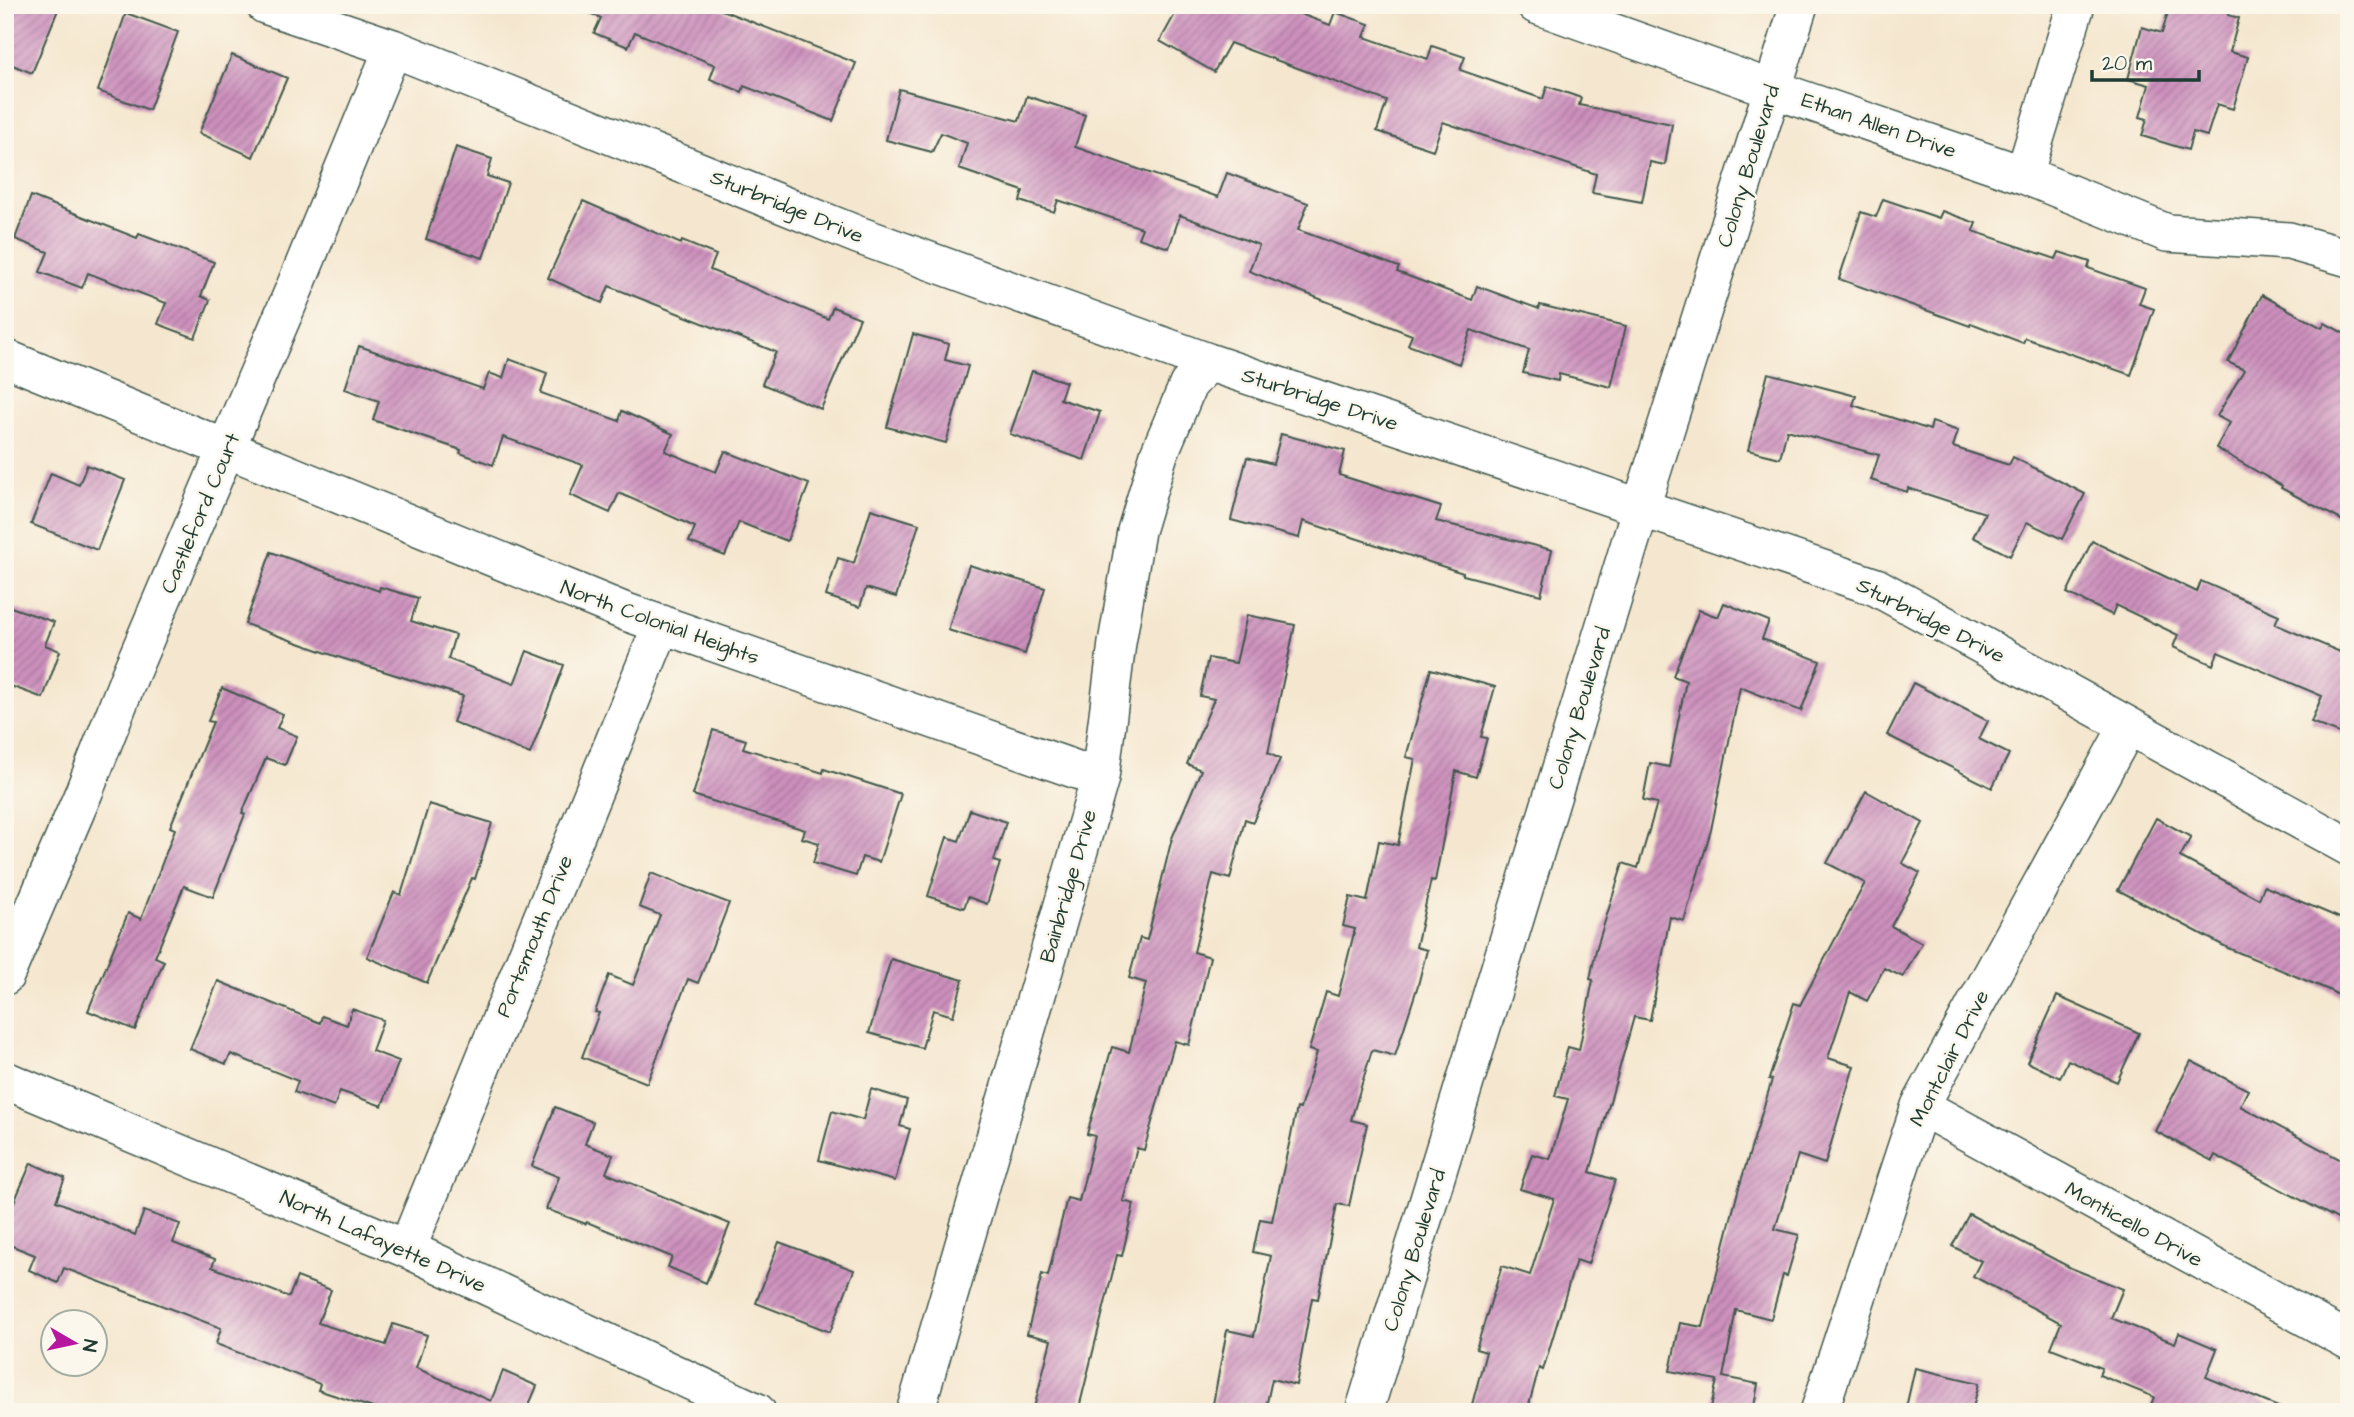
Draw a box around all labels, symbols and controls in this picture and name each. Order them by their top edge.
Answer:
scale bar [2092,38,2198,82]
text: 20 m [2102,49,2153,78]
street label: Colony Boulevard [1710,81,1789,251]
street label: Ethan Allen Drive [1798,85,1960,166]
street label: Sturbridge Drive [705,163,868,252]
street label: Sturbridge Drive [1237,361,1402,440]
street label: Castleford Court [154,428,248,598]
street label: Sturbridge Drive [1851,571,2010,672]
street label: North Colonial Heights [556,573,763,674]
street label: Colony Boulevard [1541,623,1620,793]
street label: Bainbridge Drive [1033,806,1106,967]
street label: Portsmouth Drive [489,851,580,1022]
street label: Montclair Drive [1903,985,1996,1131]
street label: Colony Boulevard [1376,1165,1455,1335]
street label: Monticello Drive [2060,1175,2208,1274]
street label: North Lafayette Drive [274,1183,490,1302]
north arrow [38,1308,108,1378]
text: N [75,1337,104,1354]

